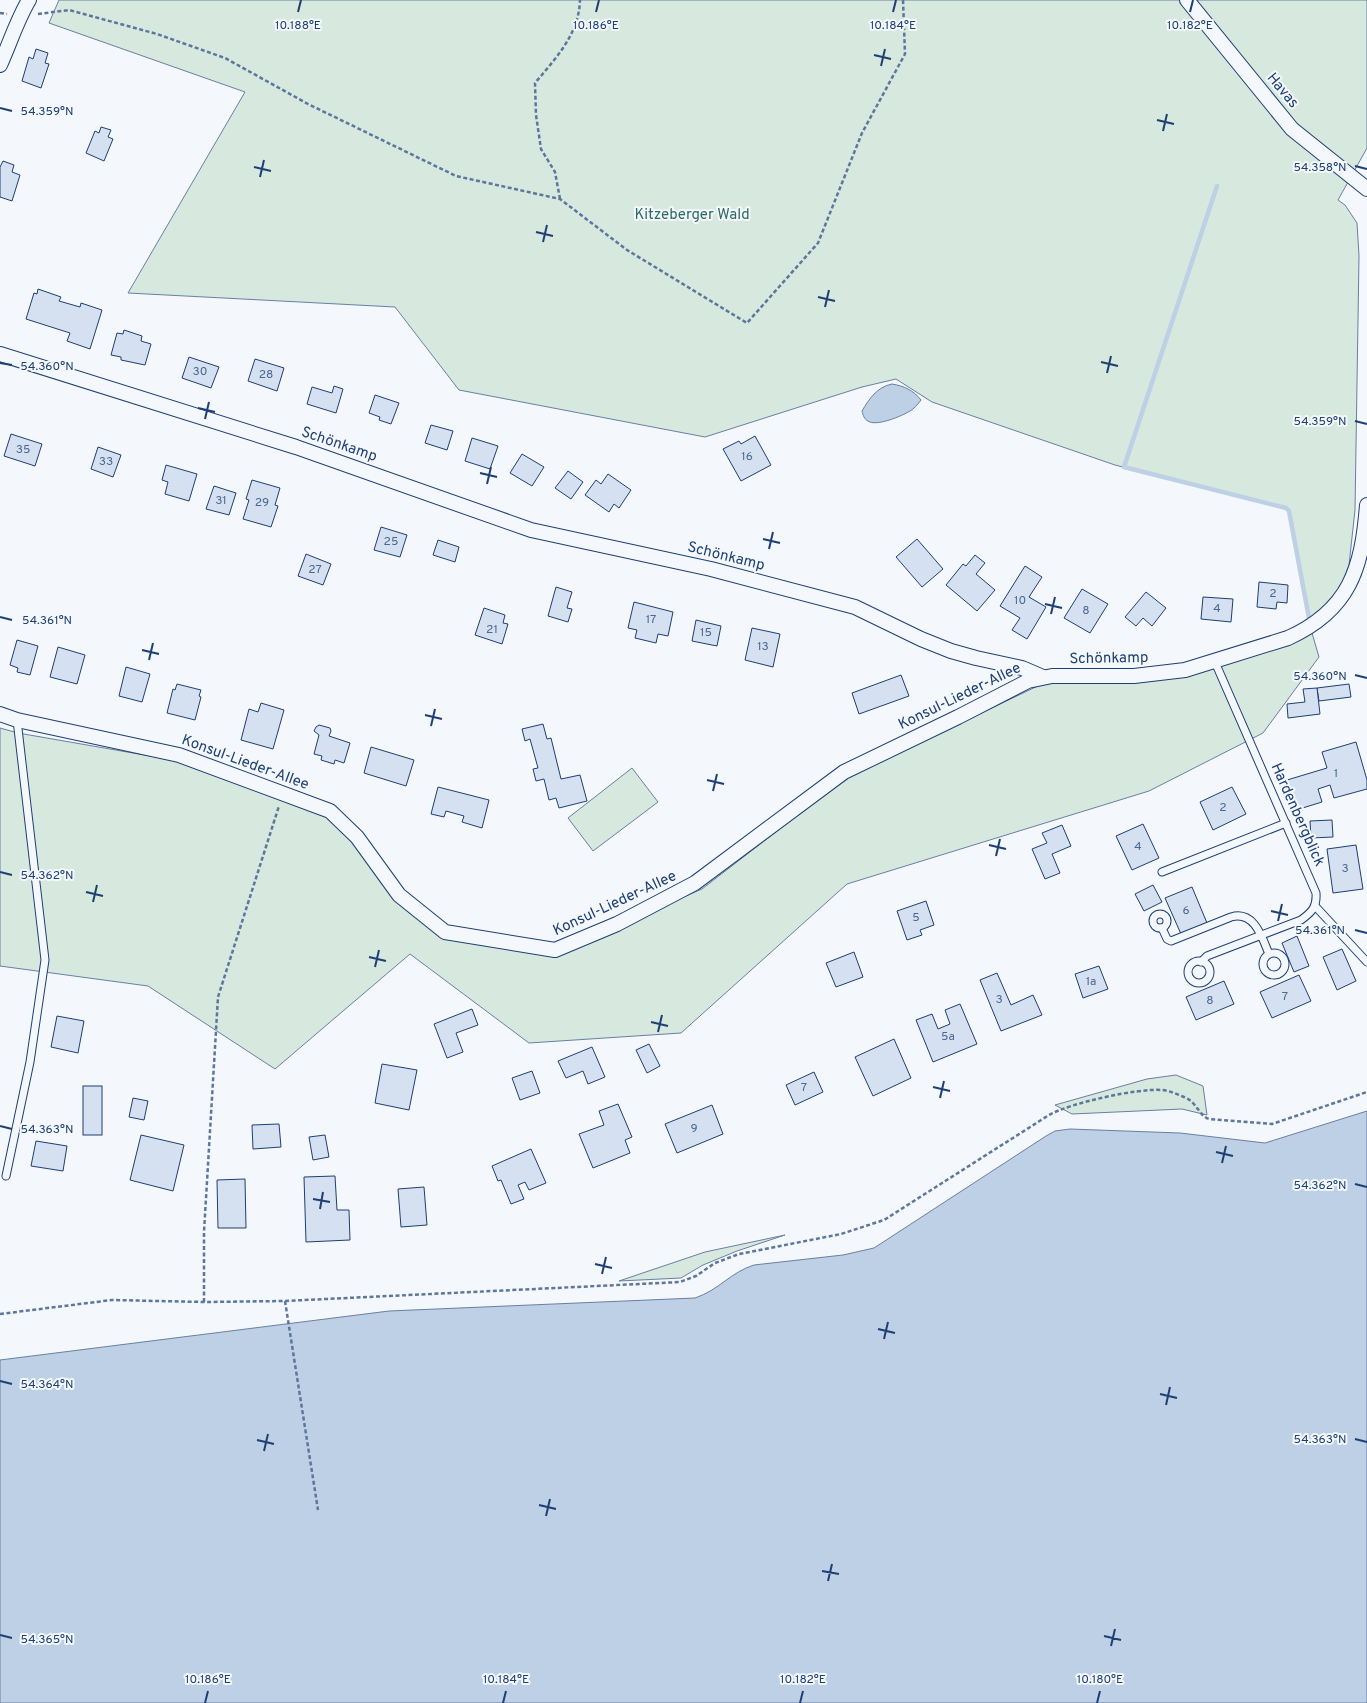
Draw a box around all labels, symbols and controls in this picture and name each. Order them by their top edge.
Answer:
text: 10.188°E [275,18,321,34]
text: 10.186°E [573,18,619,34]
text: 10.184°E [870,18,916,34]
text: 10.182°E [1167,18,1213,34]
street label: Havas [1262,69,1302,113]
text: 54.359°N [21,104,73,120]
text: 54.358°N [1293,160,1347,176]
park label: Kitzeberger Wald [634,206,750,225]
text: 54.360°N [20,359,74,375]
house number: 30 [193,364,207,380]
house number: 28 [259,367,273,383]
text: 54.359°N [1294,414,1346,430]
street label: Schönkamp [299,423,379,467]
house number: 35 [16,442,30,458]
house number: 16 [741,449,753,465]
house number: 33 [99,454,113,470]
house number: 31 [215,493,227,509]
house number: 29 [255,495,269,511]
house number: 25 [384,534,398,550]
street label: Schönkamp [685,538,767,576]
house number: 27 [308,562,322,578]
house number: 2 [1269,586,1277,602]
house number: 10 [1014,593,1026,609]
house number: 4 [1213,601,1221,617]
house number: 8 [1082,603,1090,619]
house number: 17 [646,612,656,628]
text: 54.361°N [22,613,72,629]
house number: 21 [486,622,498,638]
house number: 15 [700,625,712,641]
house number: 13 [757,639,769,655]
street label: Schönkamp [1069,649,1149,669]
street label: Konsul-Lieder-Allee [895,659,1025,735]
text: 54.360°N [1293,669,1347,685]
street label: Konsul-Lieder-Allee [179,731,311,795]
street label: Hardenbergblick [1266,760,1328,870]
house number: 1 [1334,766,1338,782]
house number: 2 [1219,800,1227,816]
house number: 4 [1134,839,1142,855]
house number: 3 [1341,861,1349,877]
street label: Konsul-Lieder-Allee [550,867,680,941]
text: 54.362°N [21,868,73,884]
house number: 6 [1182,903,1190,919]
house number: 5 [912,910,920,926]
text: 54.361°N [1295,923,1345,939]
house number: 1a [1086,974,1096,990]
house number: 7 [1282,989,1288,1005]
house number: 3 [995,992,1003,1008]
house number: 8 [1206,993,1214,1009]
house number: 5a [941,1029,955,1045]
house number: 7 [801,1080,807,1096]
house number: 9 [690,1121,698,1137]
text: 54.363°N [21,1122,73,1138]
text: 54.362°N [1294,1178,1346,1194]
text: 54.364°N [20,1377,74,1393]
text: 54.363°N [1294,1432,1346,1448]
text: 54.365°N [20,1632,74,1648]
text: 10.186°E [185,1672,231,1688]
text: 10.184°E [483,1672,529,1688]
text: 10.182°E [780,1672,826,1688]
text: 10.180°E [1077,1672,1123,1688]

